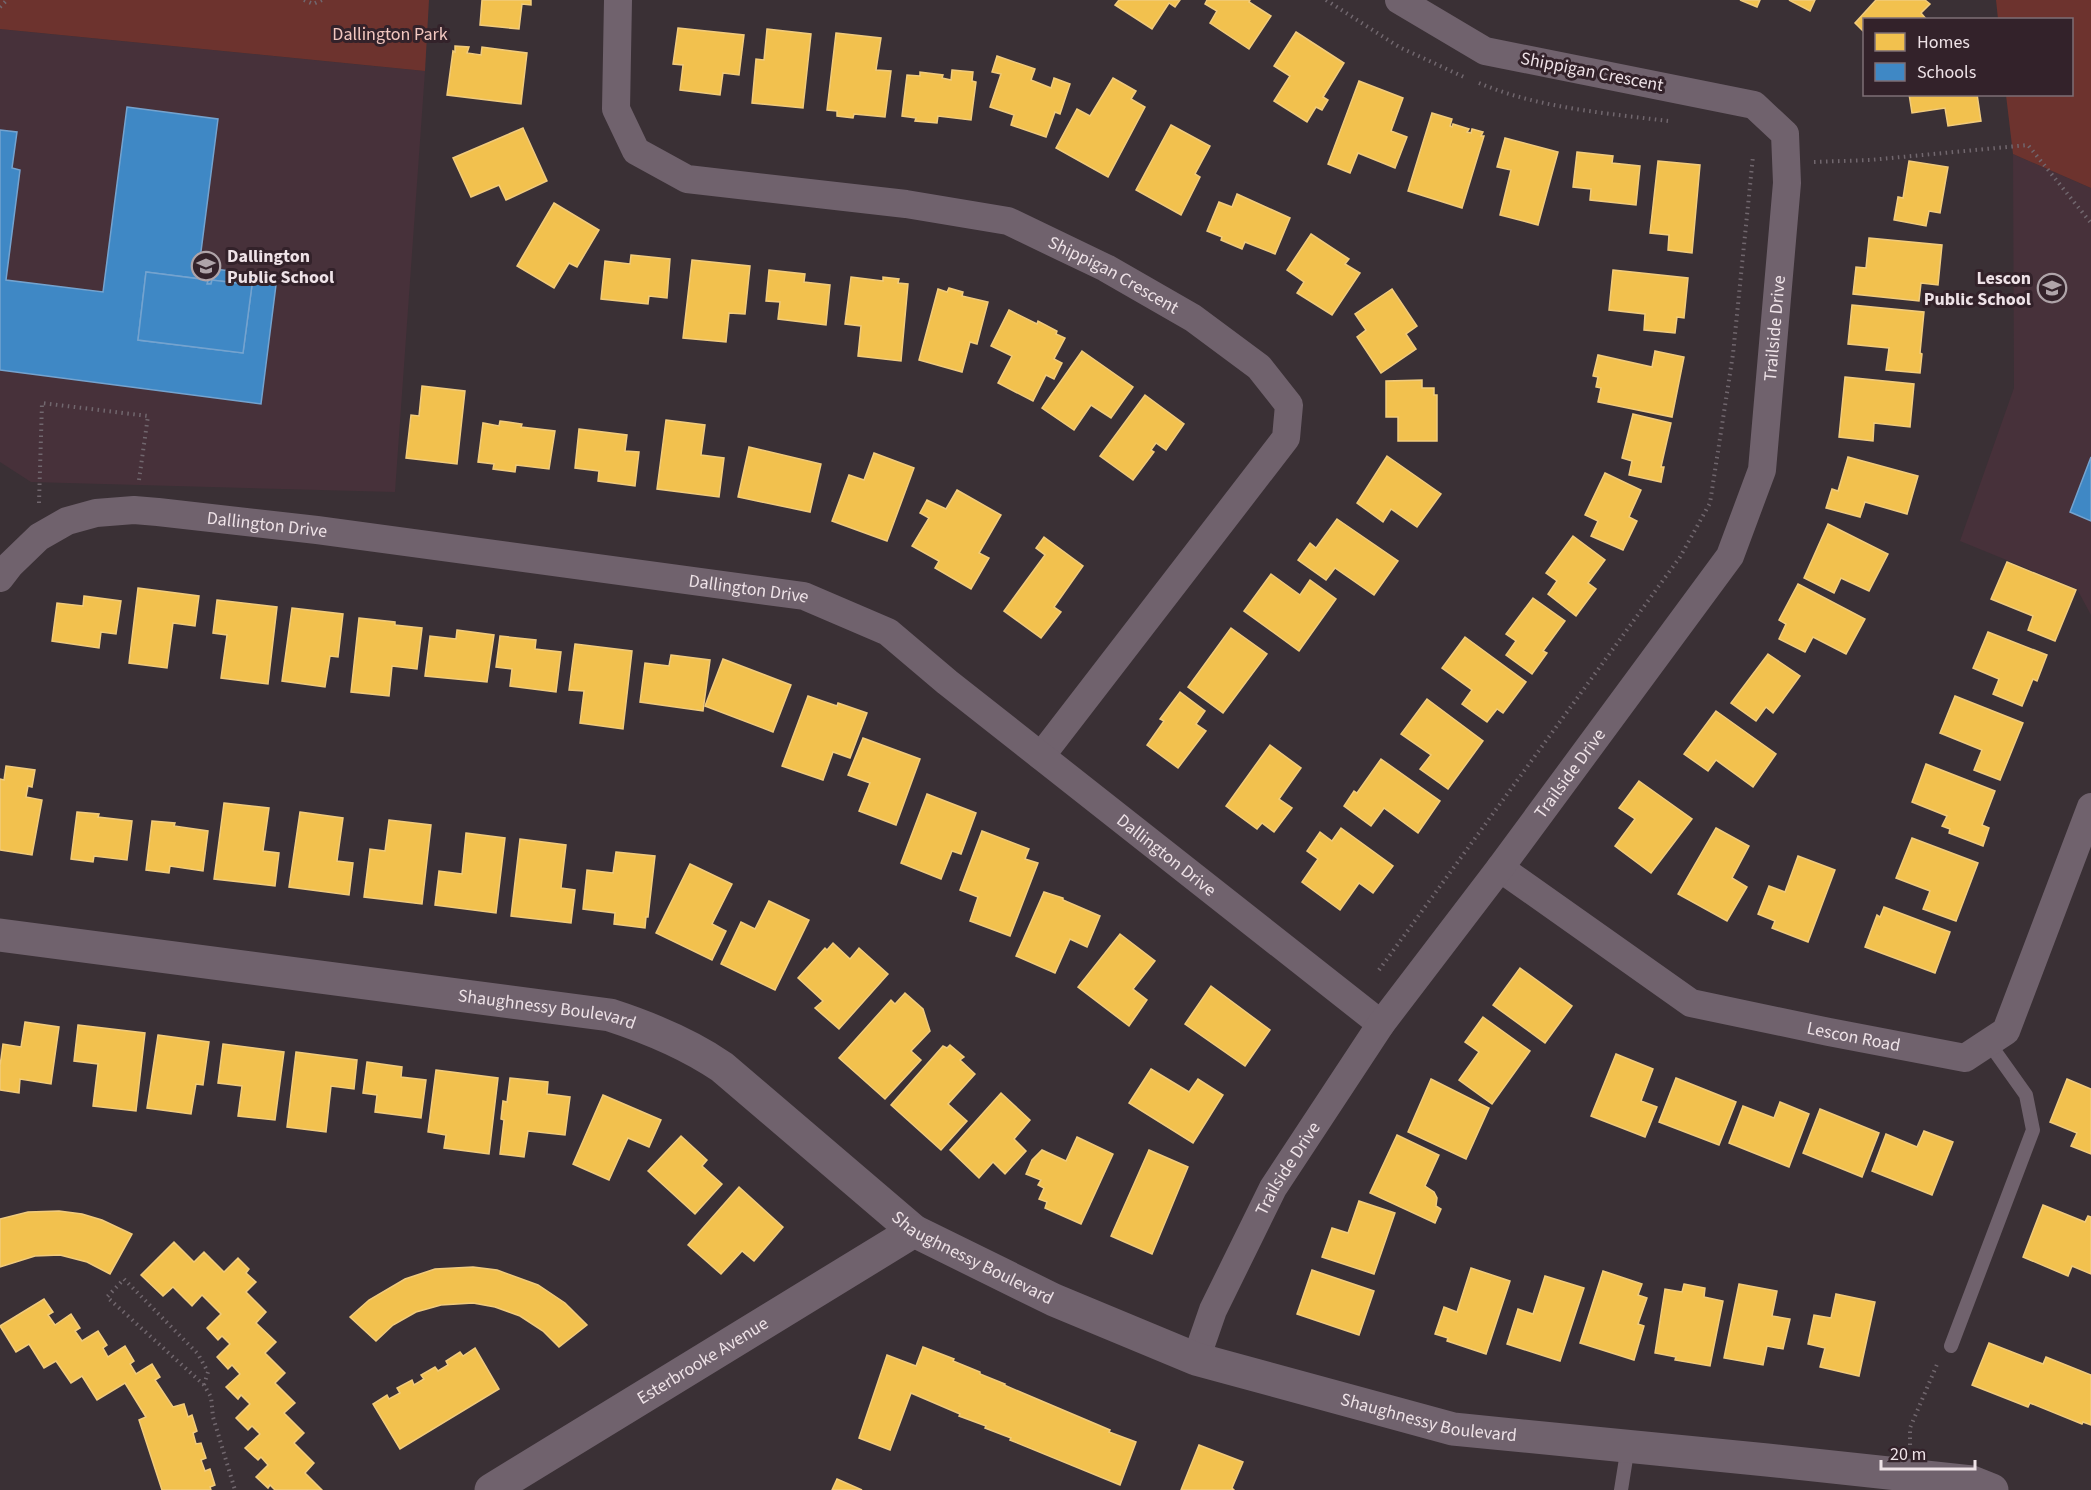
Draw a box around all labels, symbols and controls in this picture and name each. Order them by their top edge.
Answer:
legend [1863,18,2073,96]
park label: Dallington Park [332,22,448,47]
text: Homes [1917,30,1970,55]
street label: Shippigan Crescent [1518,46,1666,98]
text: Schools [1917,60,1976,85]
street label: Shippigan Crescent [1044,230,1184,320]
place label: Dallington Public School [227,244,334,290]
school or university icon: Dallington Public School [190,250,222,282]
place label: Lescon Public School [1924,266,2031,312]
school or university icon: Lescon Public School [2036,272,2068,304]
street label: Trailside Drive [1757,274,1791,382]
street label: Dallington Drive [206,505,329,544]
street label: Dallington Drive [687,568,813,609]
street label: Trailside Drive [1528,723,1611,824]
street label: Dallington Drive [1111,808,1222,902]
street label: Shaughnessy Boulevard [456,983,640,1035]
street label: Lescon Road [1805,1015,1903,1058]
street label: Trailside Drive [1249,1116,1326,1220]
street label: Shaughnessy Boulevard [886,1205,1058,1310]
street label: Esterbrooke Avenue [632,1311,773,1410]
street label: Shaughnessy Boulevard [1338,1386,1518,1448]
scale bar [1881,1433,1976,1471]
text: 20 m [1890,1442,1926,1467]

